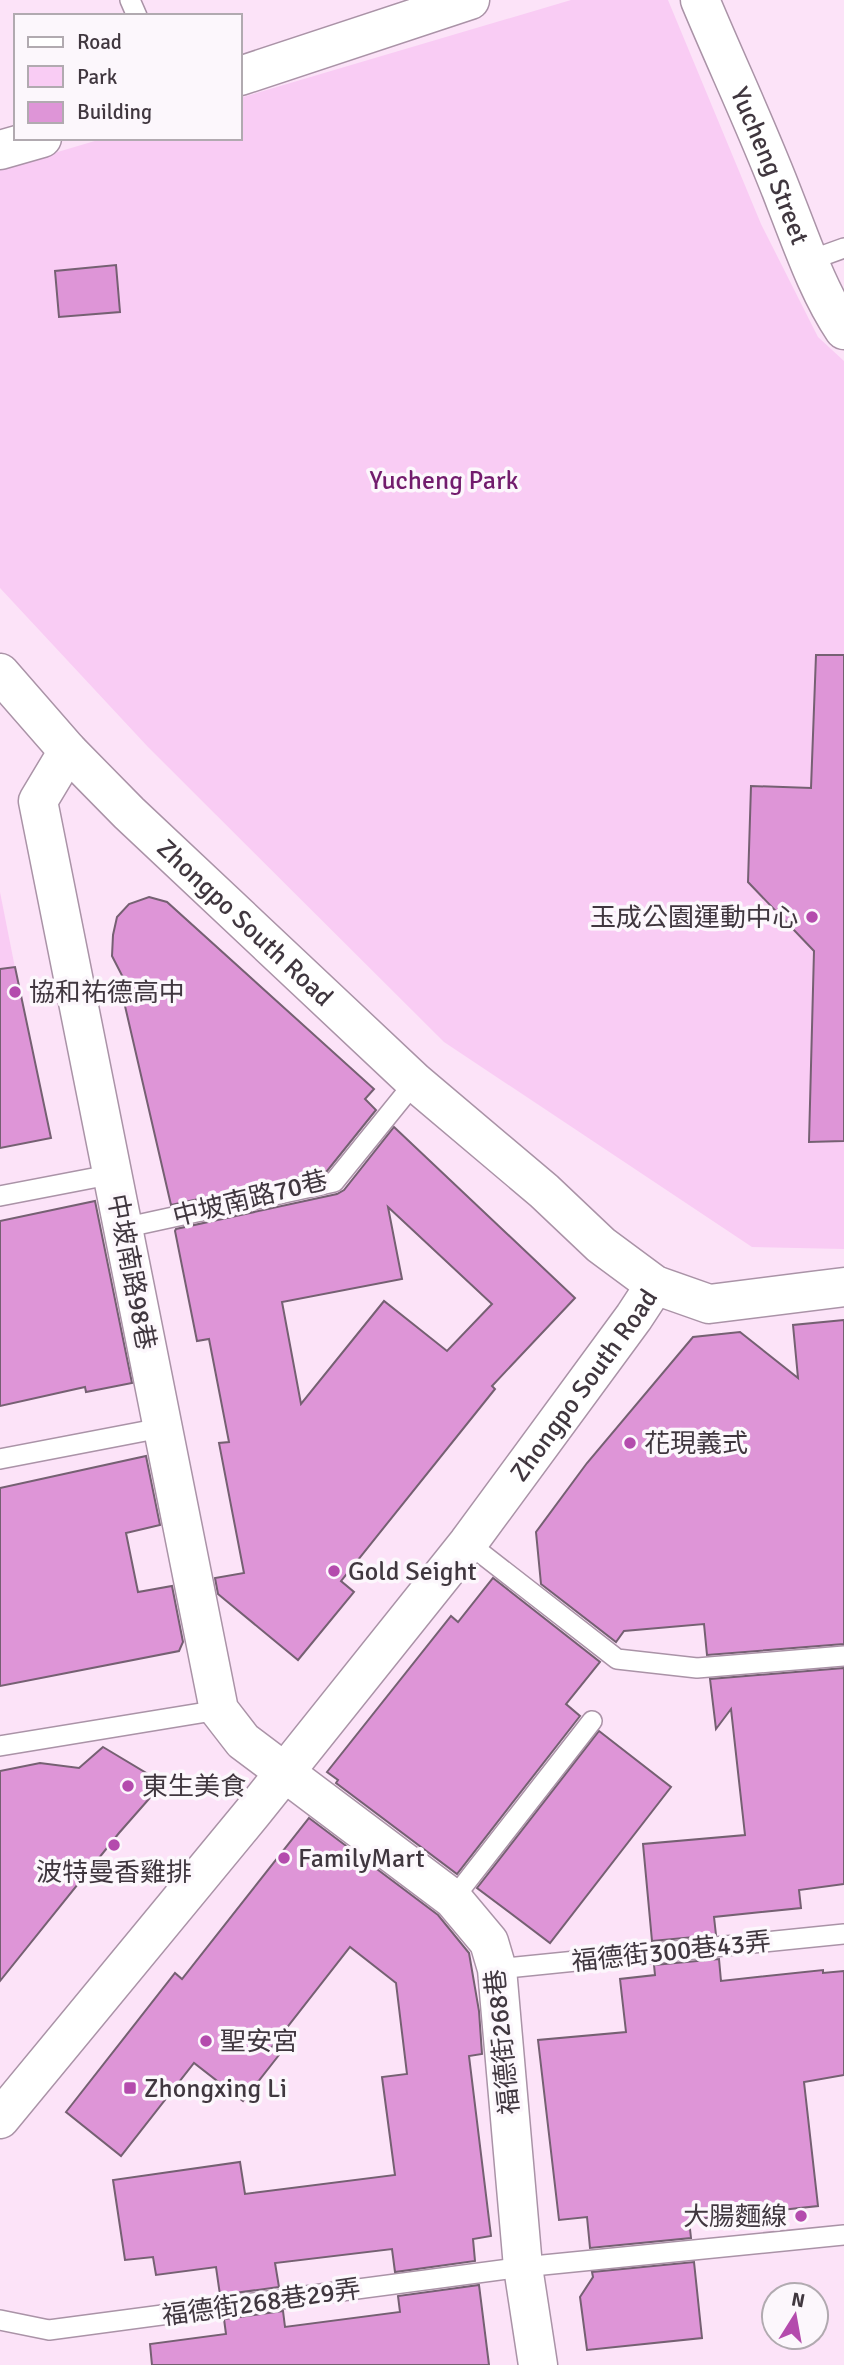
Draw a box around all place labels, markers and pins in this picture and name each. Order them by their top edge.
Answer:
place label: 玉成公園運動中心 [590,902,798,934]
marker: 玉成公園運動中心 [804,909,820,925]
place label: 協和祐德高中 [29,977,185,1009]
marker: 協和祐德高中 [7,984,23,1000]
place label: 花現義式 [644,1428,748,1460]
marker: 花現義式 [622,1435,638,1451]
place label: Gold Seight [348,1556,477,1588]
marker: Gold Seight [326,1563,342,1579]
place label: 東生美食 [142,1771,246,1803]
marker: 東生美食 [120,1778,136,1794]
marker: 波特曼香雞排 [106,1837,122,1853]
place label: FamilyMart [298,1843,425,1875]
marker: FamilyMart [276,1850,292,1866]
place label: 波特曼香雞排 [36,1857,192,1889]
place label: 聖安宮 [220,2026,298,2058]
marker: 聖安宮 [198,2033,214,2049]
place label: Zhongxing Li [144,2073,287,2105]
marker: Zhongxing Li [122,2080,138,2096]
place label: 大腸麵線 [683,2201,787,2233]
marker: 大腸麵線 [793,2208,809,2224]

